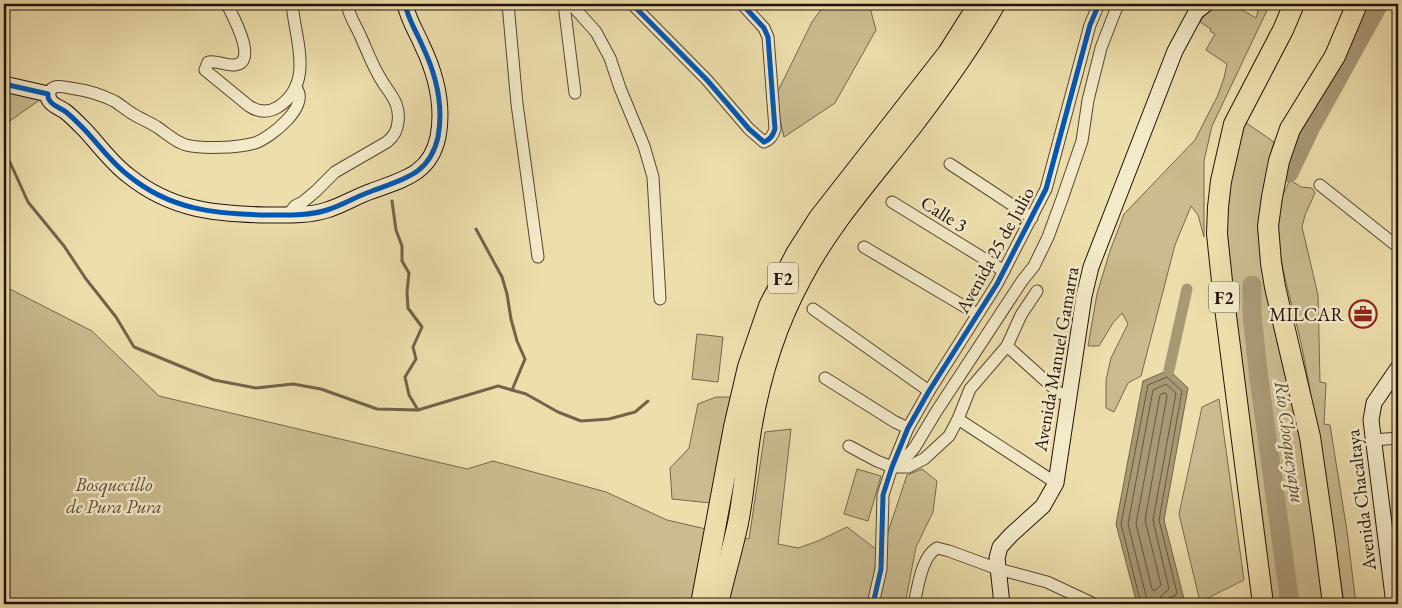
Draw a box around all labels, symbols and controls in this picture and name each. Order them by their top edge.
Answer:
street label: Avenida 25 de Julio [949,182,1040,318]
street label: Calle 3 [916,190,972,238]
road number: F2 [768,262,798,294]
street label: Avenida Manuel Gamarra [1027,264,1085,454]
road number: F2 [1209,282,1239,312]
office icon: MILCAR [1348,299,1378,329]
place label: MILCAR [1269,302,1344,327]
water label: Río Choqueyapu [1268,379,1311,505]
street label: Avenida Chacaltaya [1340,428,1382,573]
park label: Bosquecillo de Pura Pura [66,472,162,519]

